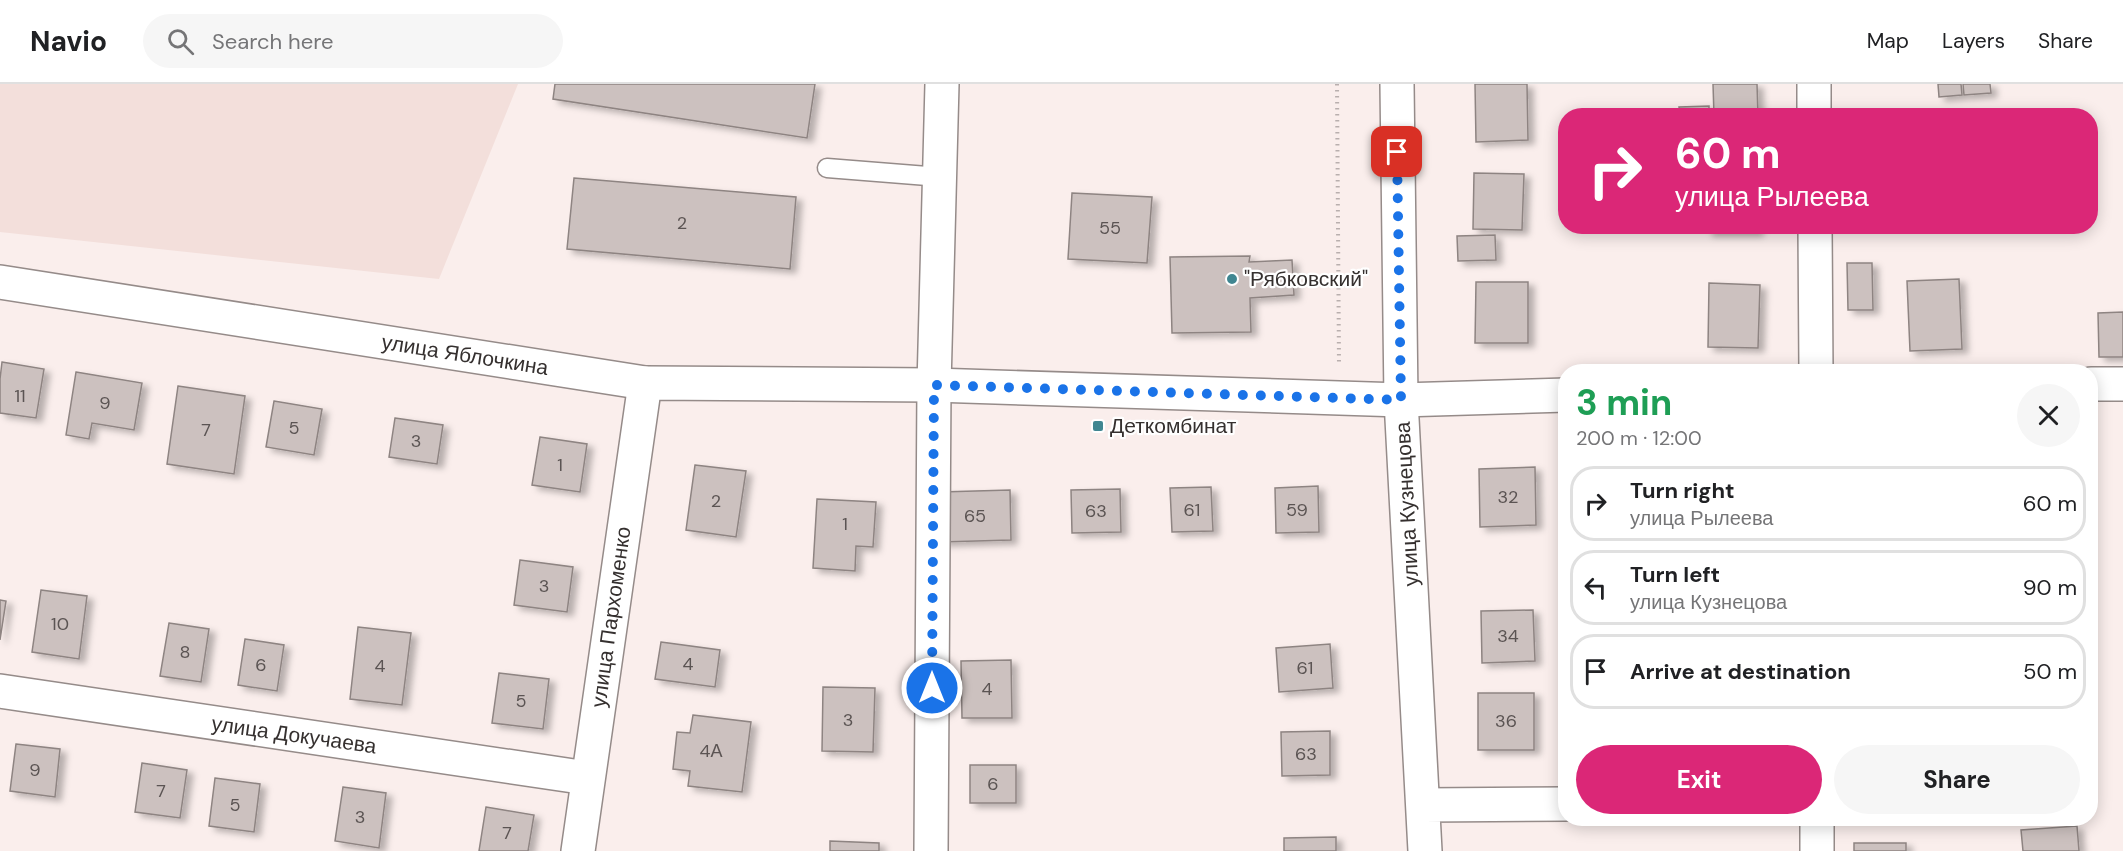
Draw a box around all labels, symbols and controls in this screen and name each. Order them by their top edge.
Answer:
search box [143,14,563,68]
text: Navio [30,23,107,60]
icon: search [164,25,197,58]
text: Search here [212,27,333,56]
text: Map [1867,27,1909,55]
text: Layers [1942,27,2005,55]
text: Share [2038,27,2093,55]
pin [1371,126,1422,177]
text: 60 m [1675,126,1781,181]
icon: right [1576,132,1654,210]
icon: arrive [1380,135,1413,168]
text: улица Рылеева [1675,179,1869,214]
house number: 2 [677,211,687,235]
house number: 55 [1099,216,1121,240]
place label: "Рябковский" [1244,265,1368,293]
marker: "Рябковский" [1225,272,1239,286]
street label: улица Яблочкина [380,328,551,382]
text: 3 min [1576,379,1672,426]
house number: 11 [14,384,26,408]
button: close [2017,384,2080,447]
house number: 9 [99,391,111,415]
place label: Деткомбинат [1110,412,1237,440]
house number: 5 [289,416,299,440]
house number: 7 [201,418,211,442]
marker: Деткомбинат [1091,419,1105,433]
street label: улица Кузнецова [1389,421,1425,587]
text: 200 m · 12:00 [1576,425,1702,451]
house number: 3 [411,429,421,453]
house number: 1 [557,453,563,477]
text: Turn right [1630,476,1735,505]
house number: 32 [1497,485,1519,509]
icon: right [1579,487,1612,520]
house number: 2 [711,489,721,513]
text: 60 m [2023,489,2077,518]
house number: 61 [1184,498,1200,522]
house number: 59 [1286,498,1308,522]
house number: 63 [1085,499,1107,523]
house number: 65 [964,504,986,528]
text: улица Рылеева [1630,505,1773,531]
house number: 1 [842,512,848,536]
street label: улица Пархоменко [584,525,638,709]
text: Turn left [1630,560,1720,589]
icon: left [1579,571,1612,604]
text: 90 m [2023,573,2077,602]
house number: 3 [539,574,549,598]
text: улица Кузнецова [1630,589,1787,615]
house number: 10 [51,612,69,636]
house number: 34 [1497,624,1519,648]
house number: 8 [180,640,190,664]
house number: 4 [683,652,694,676]
house number: 6 [255,653,267,677]
house number: 4 [375,654,386,678]
icon: arrive [1579,655,1612,688]
position arrow [900,656,964,720]
house number: 61 [1297,656,1313,680]
text: Arrive at destination [1630,657,1851,686]
text: 50 m [2023,657,2077,686]
house number: 4 [982,677,993,701]
house number: 5 [516,689,526,713]
house number: 3 [843,708,853,732]
house number: 36 [1495,709,1517,733]
street label: улица Докучаева [210,710,379,760]
house number: 4А [700,739,722,763]
house number: 63 [1295,742,1317,766]
button: Exit [1576,745,1822,814]
button: Share [1834,745,2080,814]
house number: 9 [29,758,41,782]
house number: 6 [987,772,999,796]
house number: 7 [156,779,166,803]
house number: 5 [230,793,240,817]
house number: 3 [355,805,365,829]
house number: 7 [502,821,512,845]

